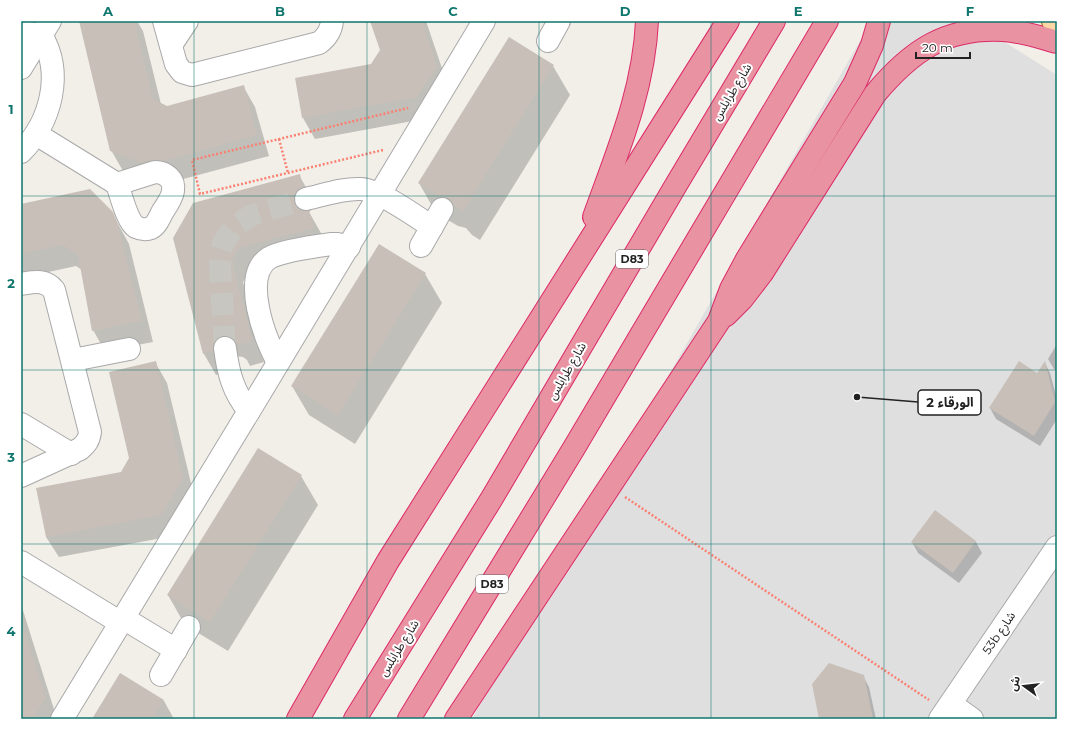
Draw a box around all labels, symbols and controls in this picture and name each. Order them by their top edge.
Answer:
text: A [102,3,114,19]
text: B [275,3,285,19]
text: C [448,3,458,19]
text: D [620,3,631,19]
text: E [794,3,803,19]
text: F [966,3,974,19]
scale bar [916,34,970,60]
text: 20 m [922,40,953,55]
street label: شارع طرابلس [709,60,756,124]
text: 1 [8,101,14,117]
road number: D83 [616,250,648,268]
text: 2 [7,275,15,291]
street label: شارع طرابلس [544,339,591,403]
callout: الورقاء 2 [918,390,981,415]
text: الورقاء 2 [926,394,974,410]
text: 3 [6,449,15,465]
road number: D83 [476,575,508,593]
street label: 53b شارع [979,609,1020,658]
street label: شارع طرابلس [375,617,424,680]
text: 4 [7,623,16,639]
north arrow [1004,666,1044,706]
text: ش [1006,674,1023,693]

